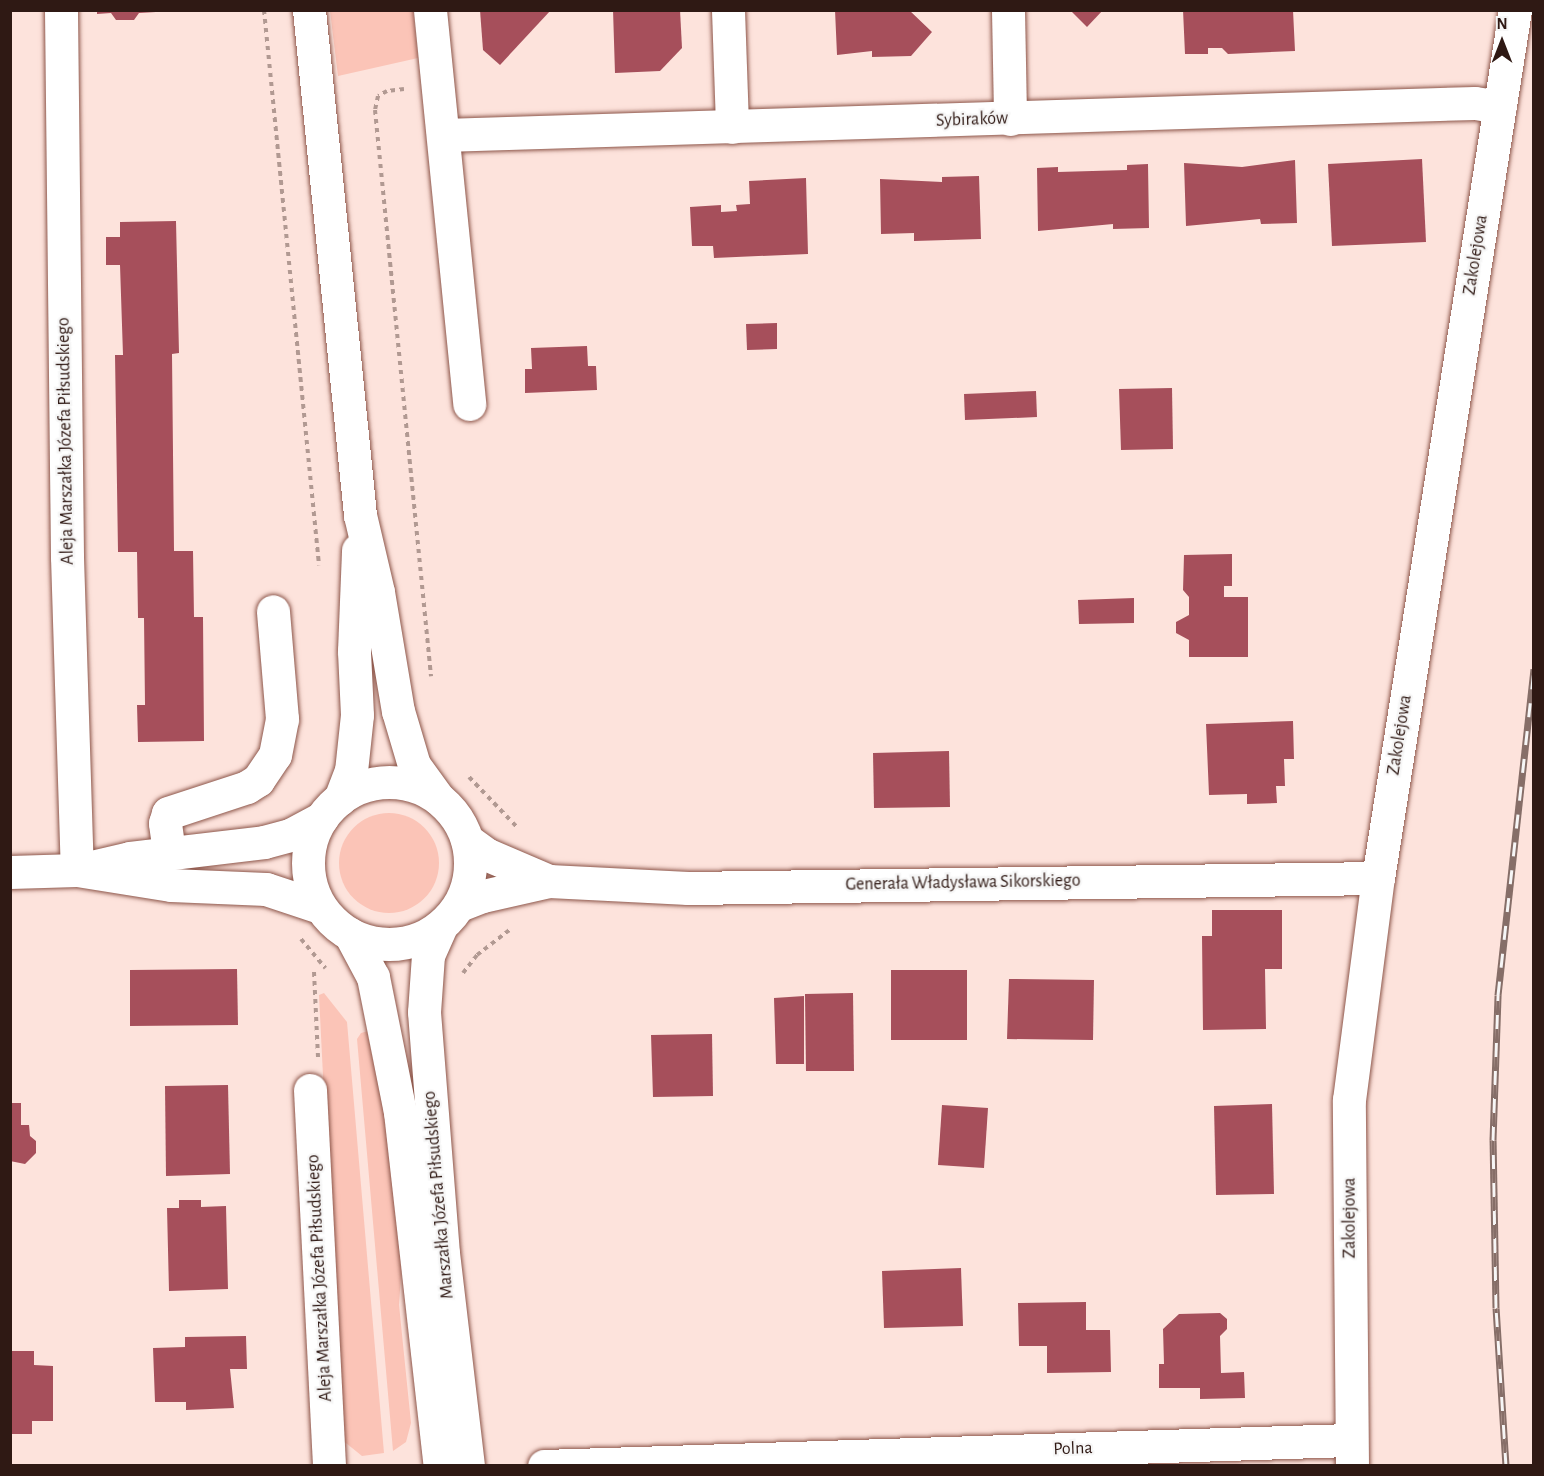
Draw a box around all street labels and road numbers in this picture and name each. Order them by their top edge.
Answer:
street label: Sybiraków [936,108,1008,132]
street label: Zakolejowa [1459,213,1493,297]
street label: Aleja Marszałka Józefa Piłsudskiego [53,317,79,565]
street label: Zakolejowa [1383,693,1417,777]
street label: Generała Władysława Sikorskiego [845,870,1081,896]
street label: Marszałka Józefa Piłsudskiego [419,1090,459,1300]
street label: Aleja Marszałka Józefa Piłsudskiego [303,1154,337,1402]
street label: Zakolejowa [1339,1178,1361,1258]
street label: Polna [1053,1438,1093,1460]

